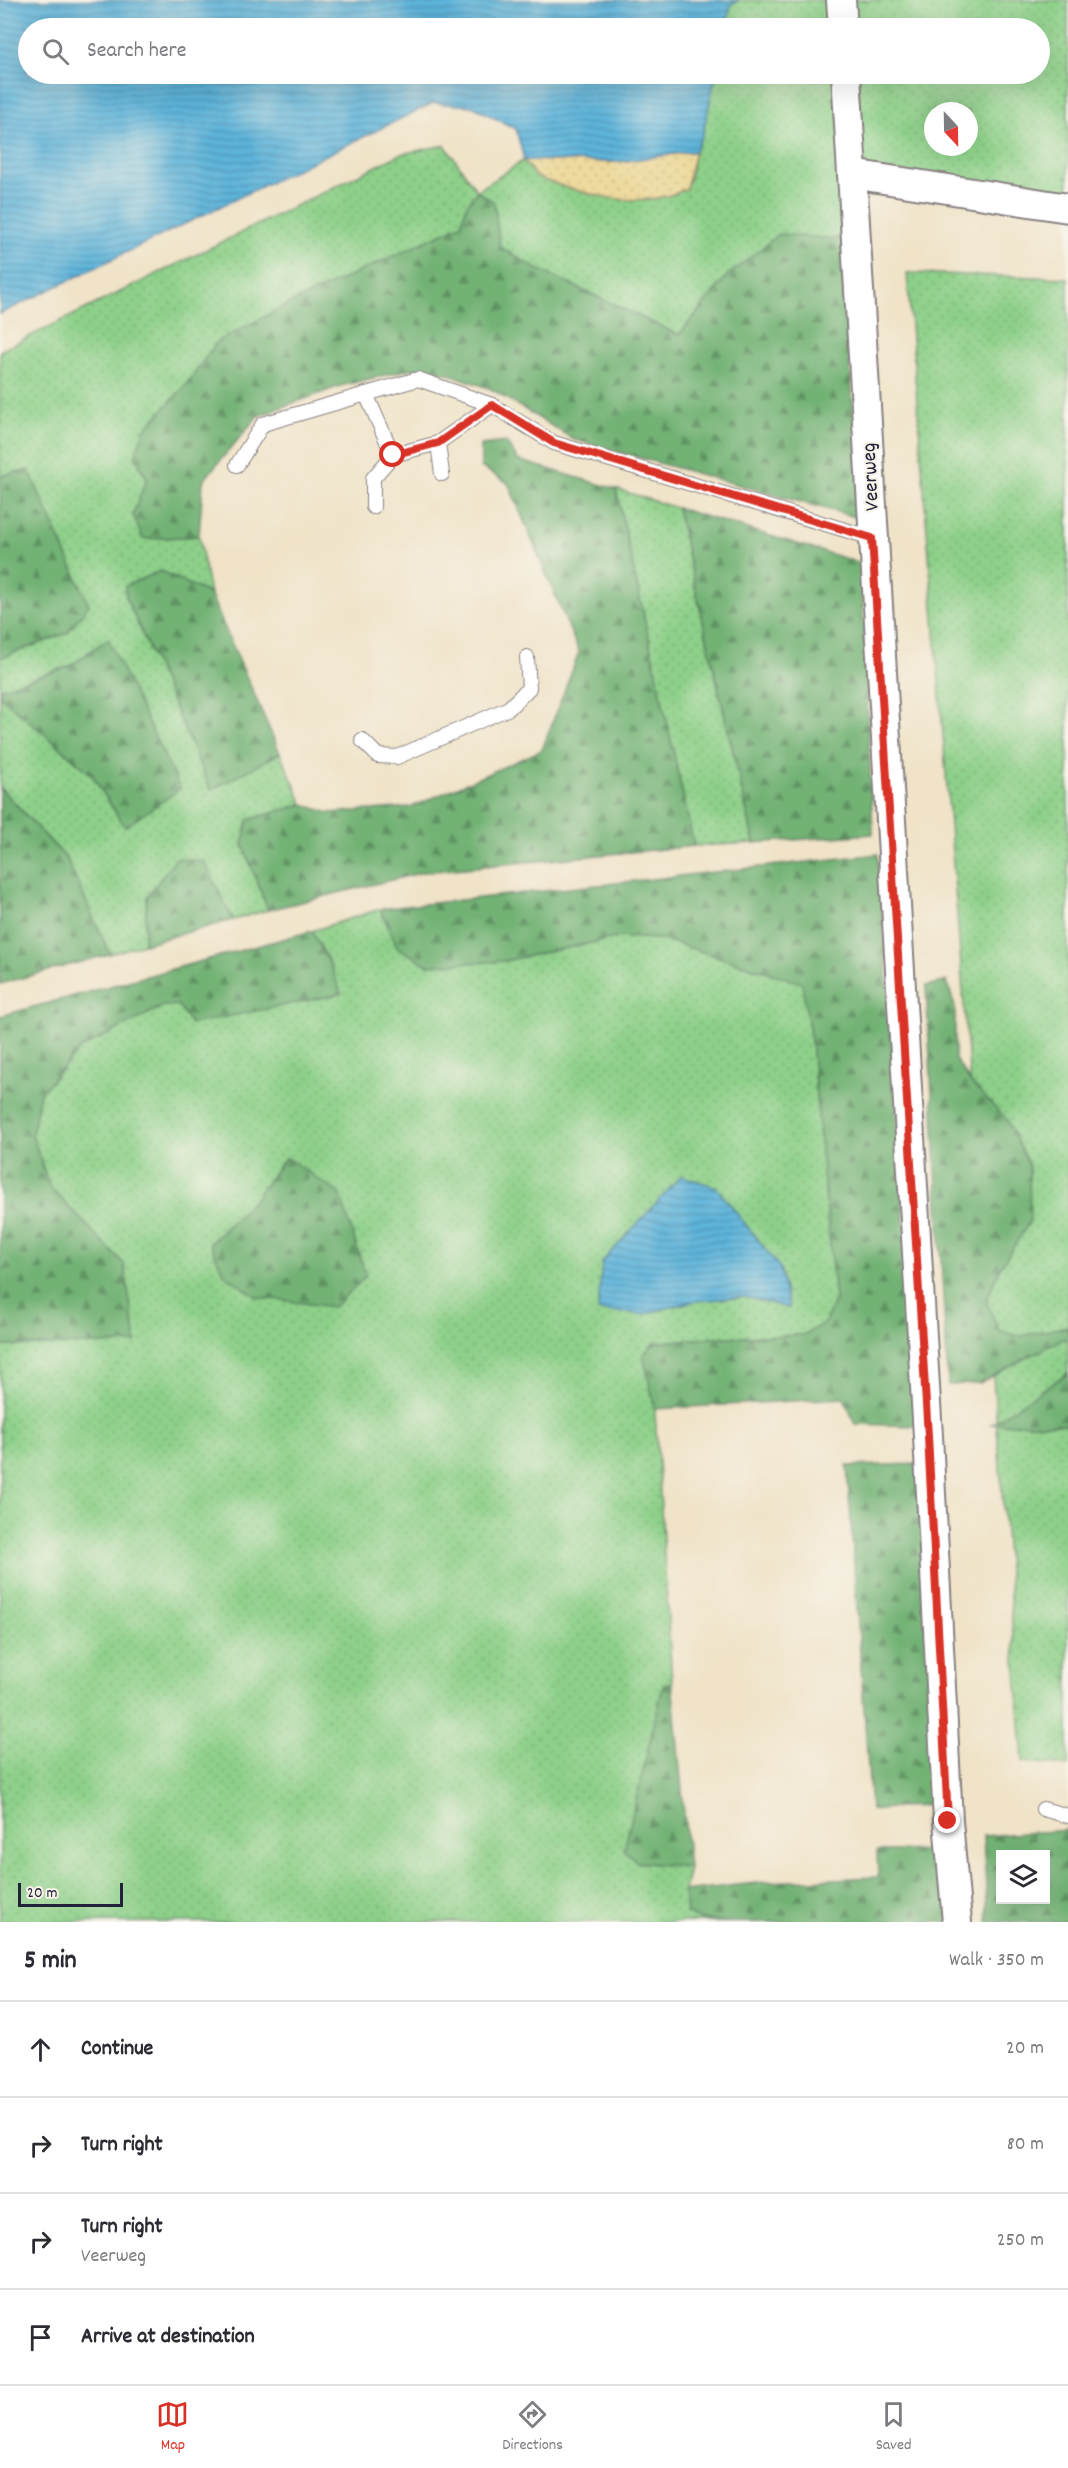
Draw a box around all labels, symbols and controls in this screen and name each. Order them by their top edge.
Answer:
search box [18,18,1050,84]
icon: search [39,35,72,68]
text: Search here [87,36,186,67]
north arrow [924,102,978,156]
route start [379,441,405,467]
street label: Veerweg [855,442,889,512]
route end [934,1807,960,1833]
map controls [996,1850,1050,1904]
button: layers [996,1850,1050,1904]
scale bar [18,1880,123,1908]
text: 20 m [27,1882,57,1905]
text: 5 min [24,1943,77,1980]
text: Walk · 350 m [949,1947,1044,1975]
icon: ahead [24,2033,57,2066]
text: Continue [81,2034,153,2065]
text: 20 m [1006,2035,1044,2063]
icon: right [24,2129,57,2162]
text: Turn right [81,2130,163,2161]
text: 80 m [1007,2131,1044,2159]
text: Turn right [81,2212,163,2243]
icon: right [24,2225,57,2258]
text: 250 m [997,2227,1044,2255]
text: Veerweg [81,2243,146,2271]
icon: arrive [24,2321,57,2354]
text: Arrive at destination [81,2322,255,2353]
tab: Map [156,2398,189,2457]
tab: Directions [502,2398,563,2457]
tab: Saved [876,2398,912,2457]

